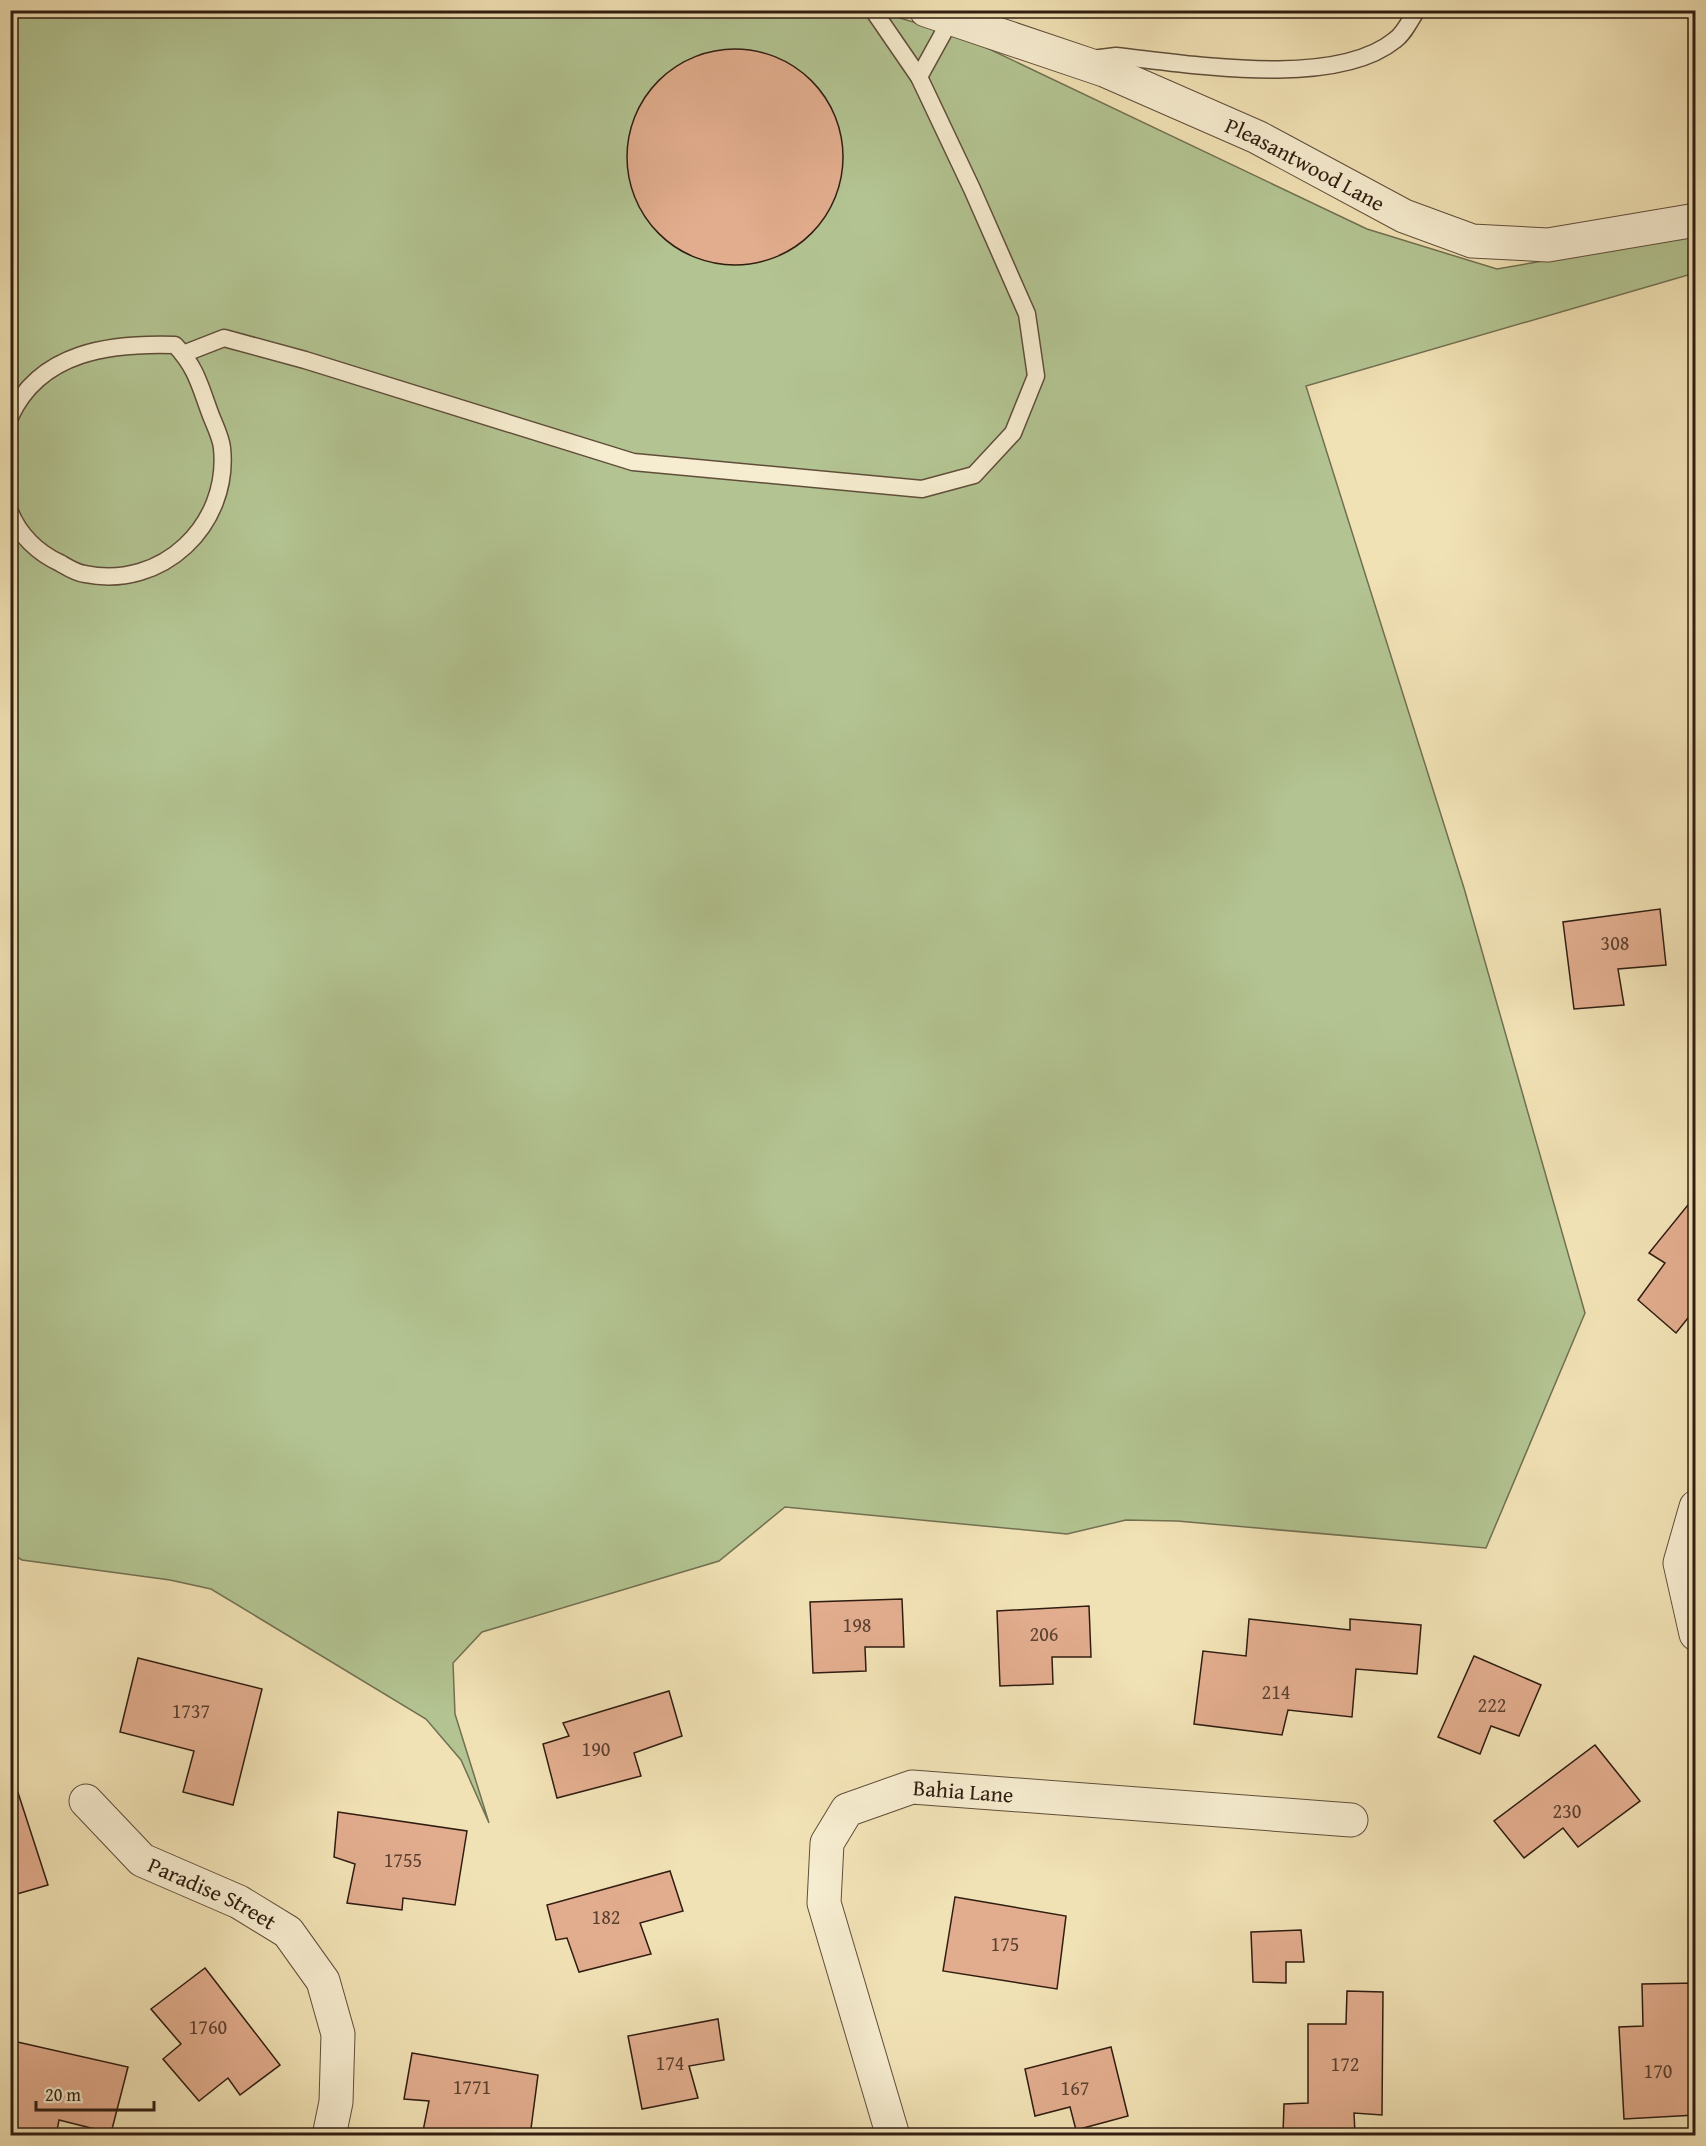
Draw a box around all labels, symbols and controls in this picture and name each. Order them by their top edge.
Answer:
street label: Pleasantwood Lane [1220,109,1391,219]
house number: 308 [1601,928,1629,957]
house number: 198 [843,1610,871,1639]
house number: 206 [1030,1619,1058,1648]
house number: 214 [1262,1677,1290,1706]
house number: 222 [1478,1690,1506,1719]
house number: 1737 [172,1696,210,1725]
house number: 190 [582,1734,610,1763]
street label: Bahia Lane [912,1771,1015,1811]
house number: 230 [1553,1796,1581,1825]
house number: 1755 [384,1845,422,1874]
street label: Paradise Street [143,1849,283,1937]
house number: 182 [592,1902,620,1931]
house number: 175 [991,1929,1019,1958]
house number: 1760 [189,2012,227,2041]
house number: 174 [656,2048,684,2077]
house number: 172 [1331,2049,1359,2078]
house number: 170 [1644,2056,1672,2085]
house number: 1771 [453,2072,491,2101]
house number: 167 [1061,2073,1089,2102]
scale bar [36,2074,154,2112]
text: 20 m [45,2081,81,2108]

